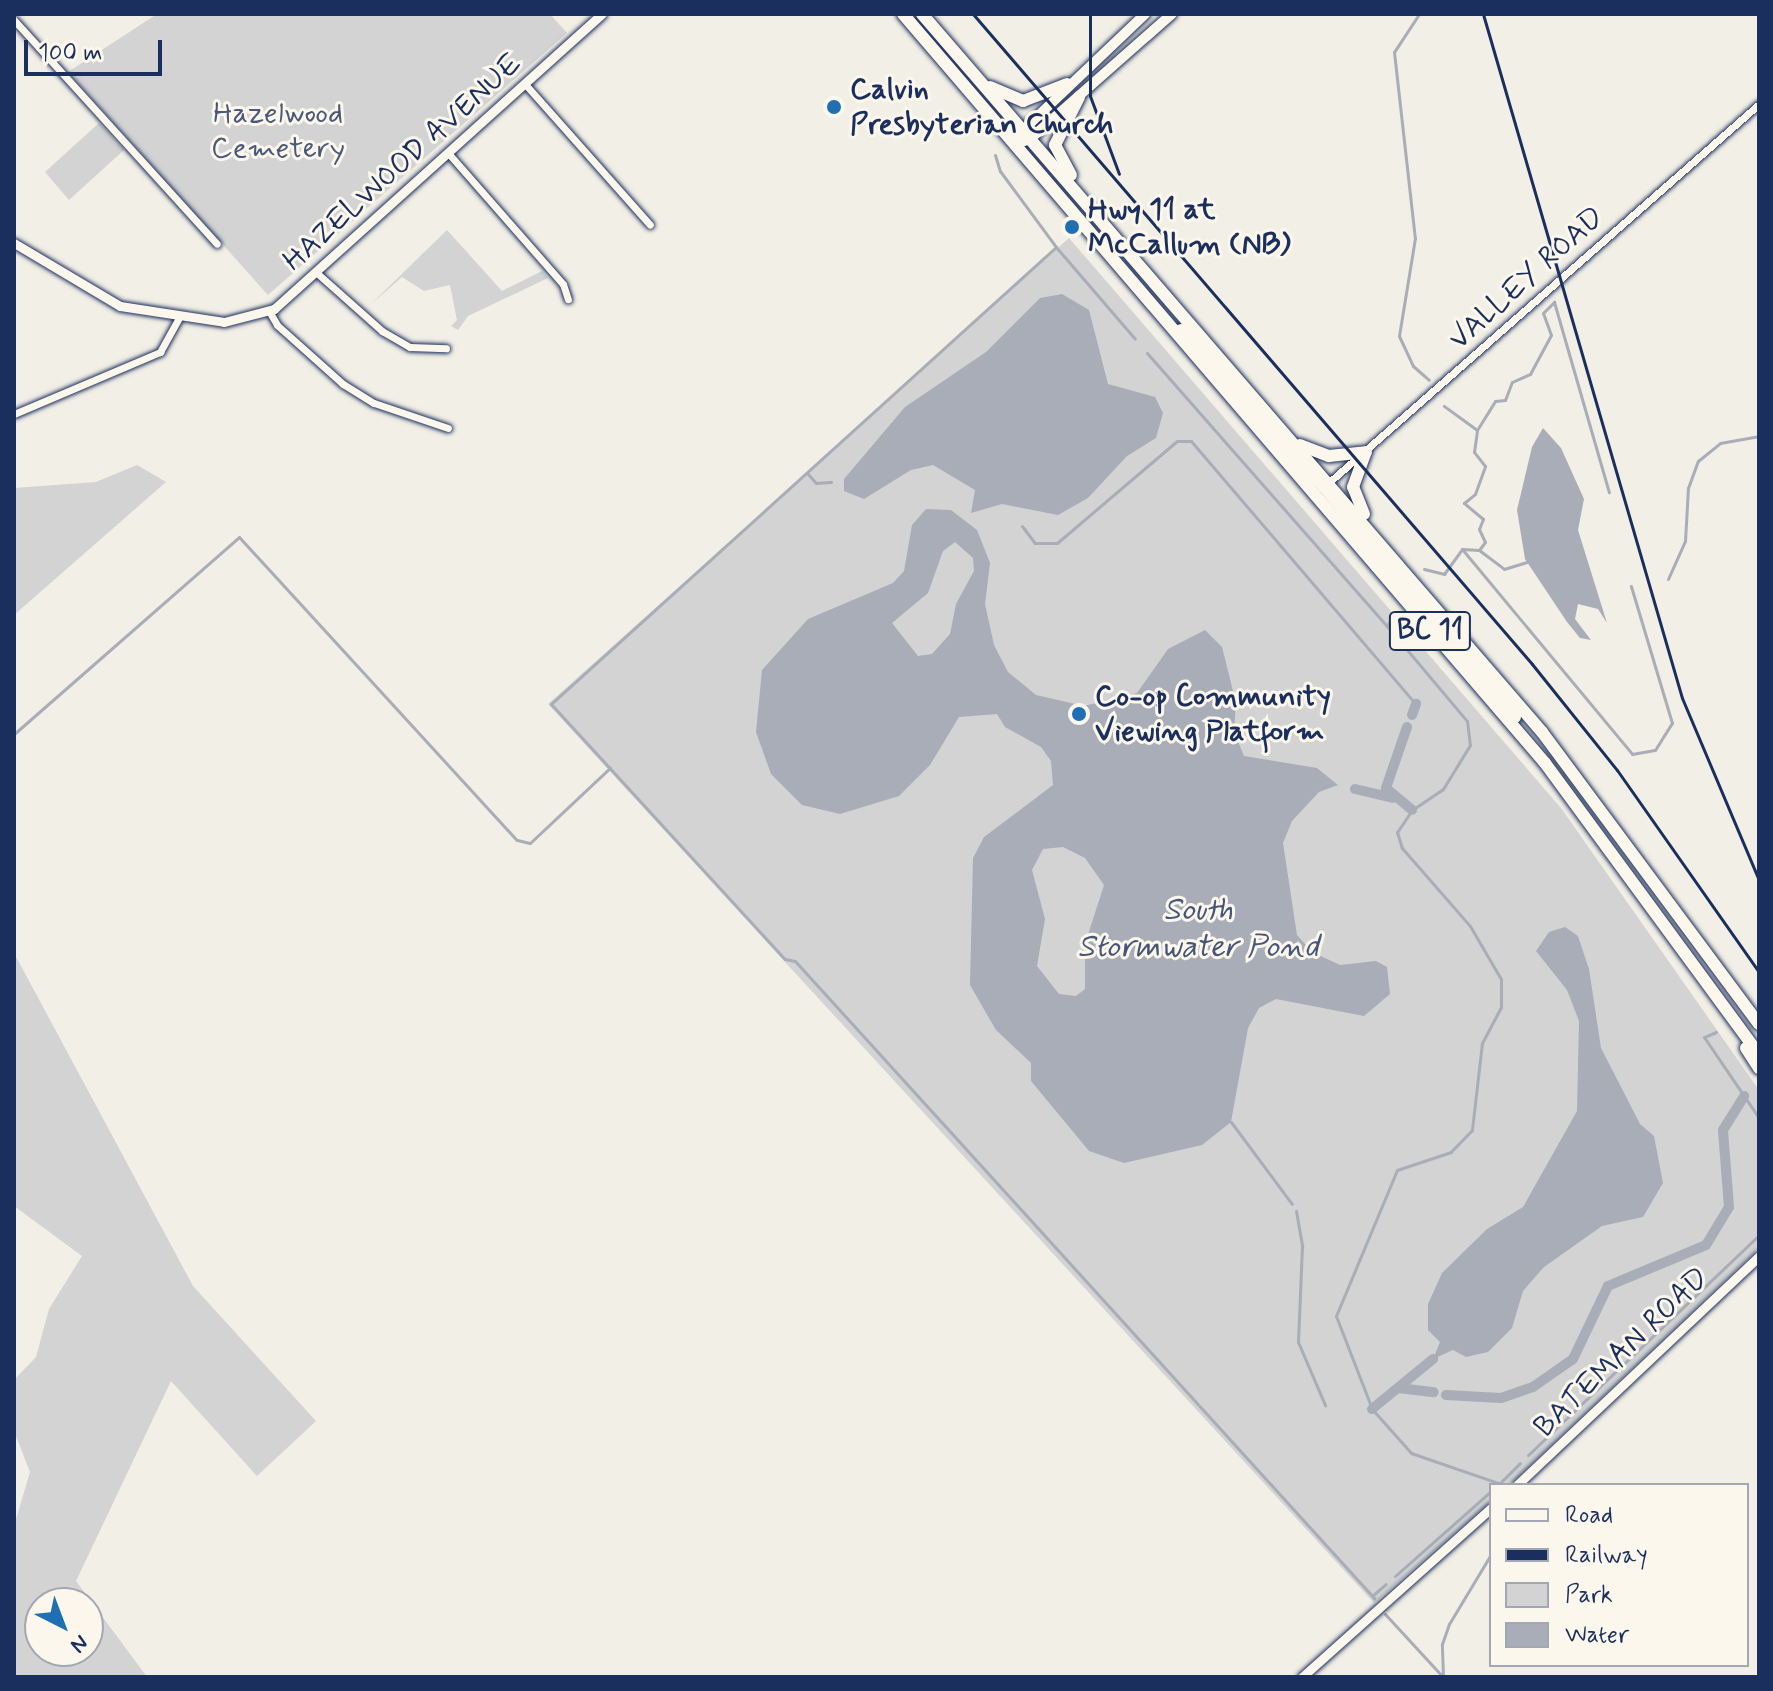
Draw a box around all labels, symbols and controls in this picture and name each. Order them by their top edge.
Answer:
scale bar [28,24,166,74]
text: 100 m [38,38,102,69]
street label: HAZELWOOD AVENUE [277,47,529,279]
place label: Calvin Presbyterian Church [850,72,1120,142]
park label: Hazelwood Cemetery [211,96,345,166]
marker: Calvin Presbyterian Church [825,98,843,116]
place label: Hwy 11 at McCallum (NB) [1088,192,1291,262]
street label: VALLEY ROAD [1442,200,1612,358]
marker: Hwy 11 at McCallum (NB) [1063,218,1081,236]
road number: BC 11 [1388,607,1472,655]
place label: Co-op Community Viewing Platform [1095,679,1328,750]
marker: Co-op Community Viewing Platform [1070,705,1088,723]
water label: South Stormwater Pond [1081,892,1315,967]
street label: BATEMAN ROAD [1528,1261,1716,1445]
legend [1489,1483,1749,1667]
text: Road [1565,1500,1613,1531]
text: Railway [1565,1540,1648,1571]
text: Park [1565,1580,1613,1611]
north arrow [24,1587,104,1667]
text: Water [1565,1620,1629,1651]
text: N [64,1628,94,1659]

